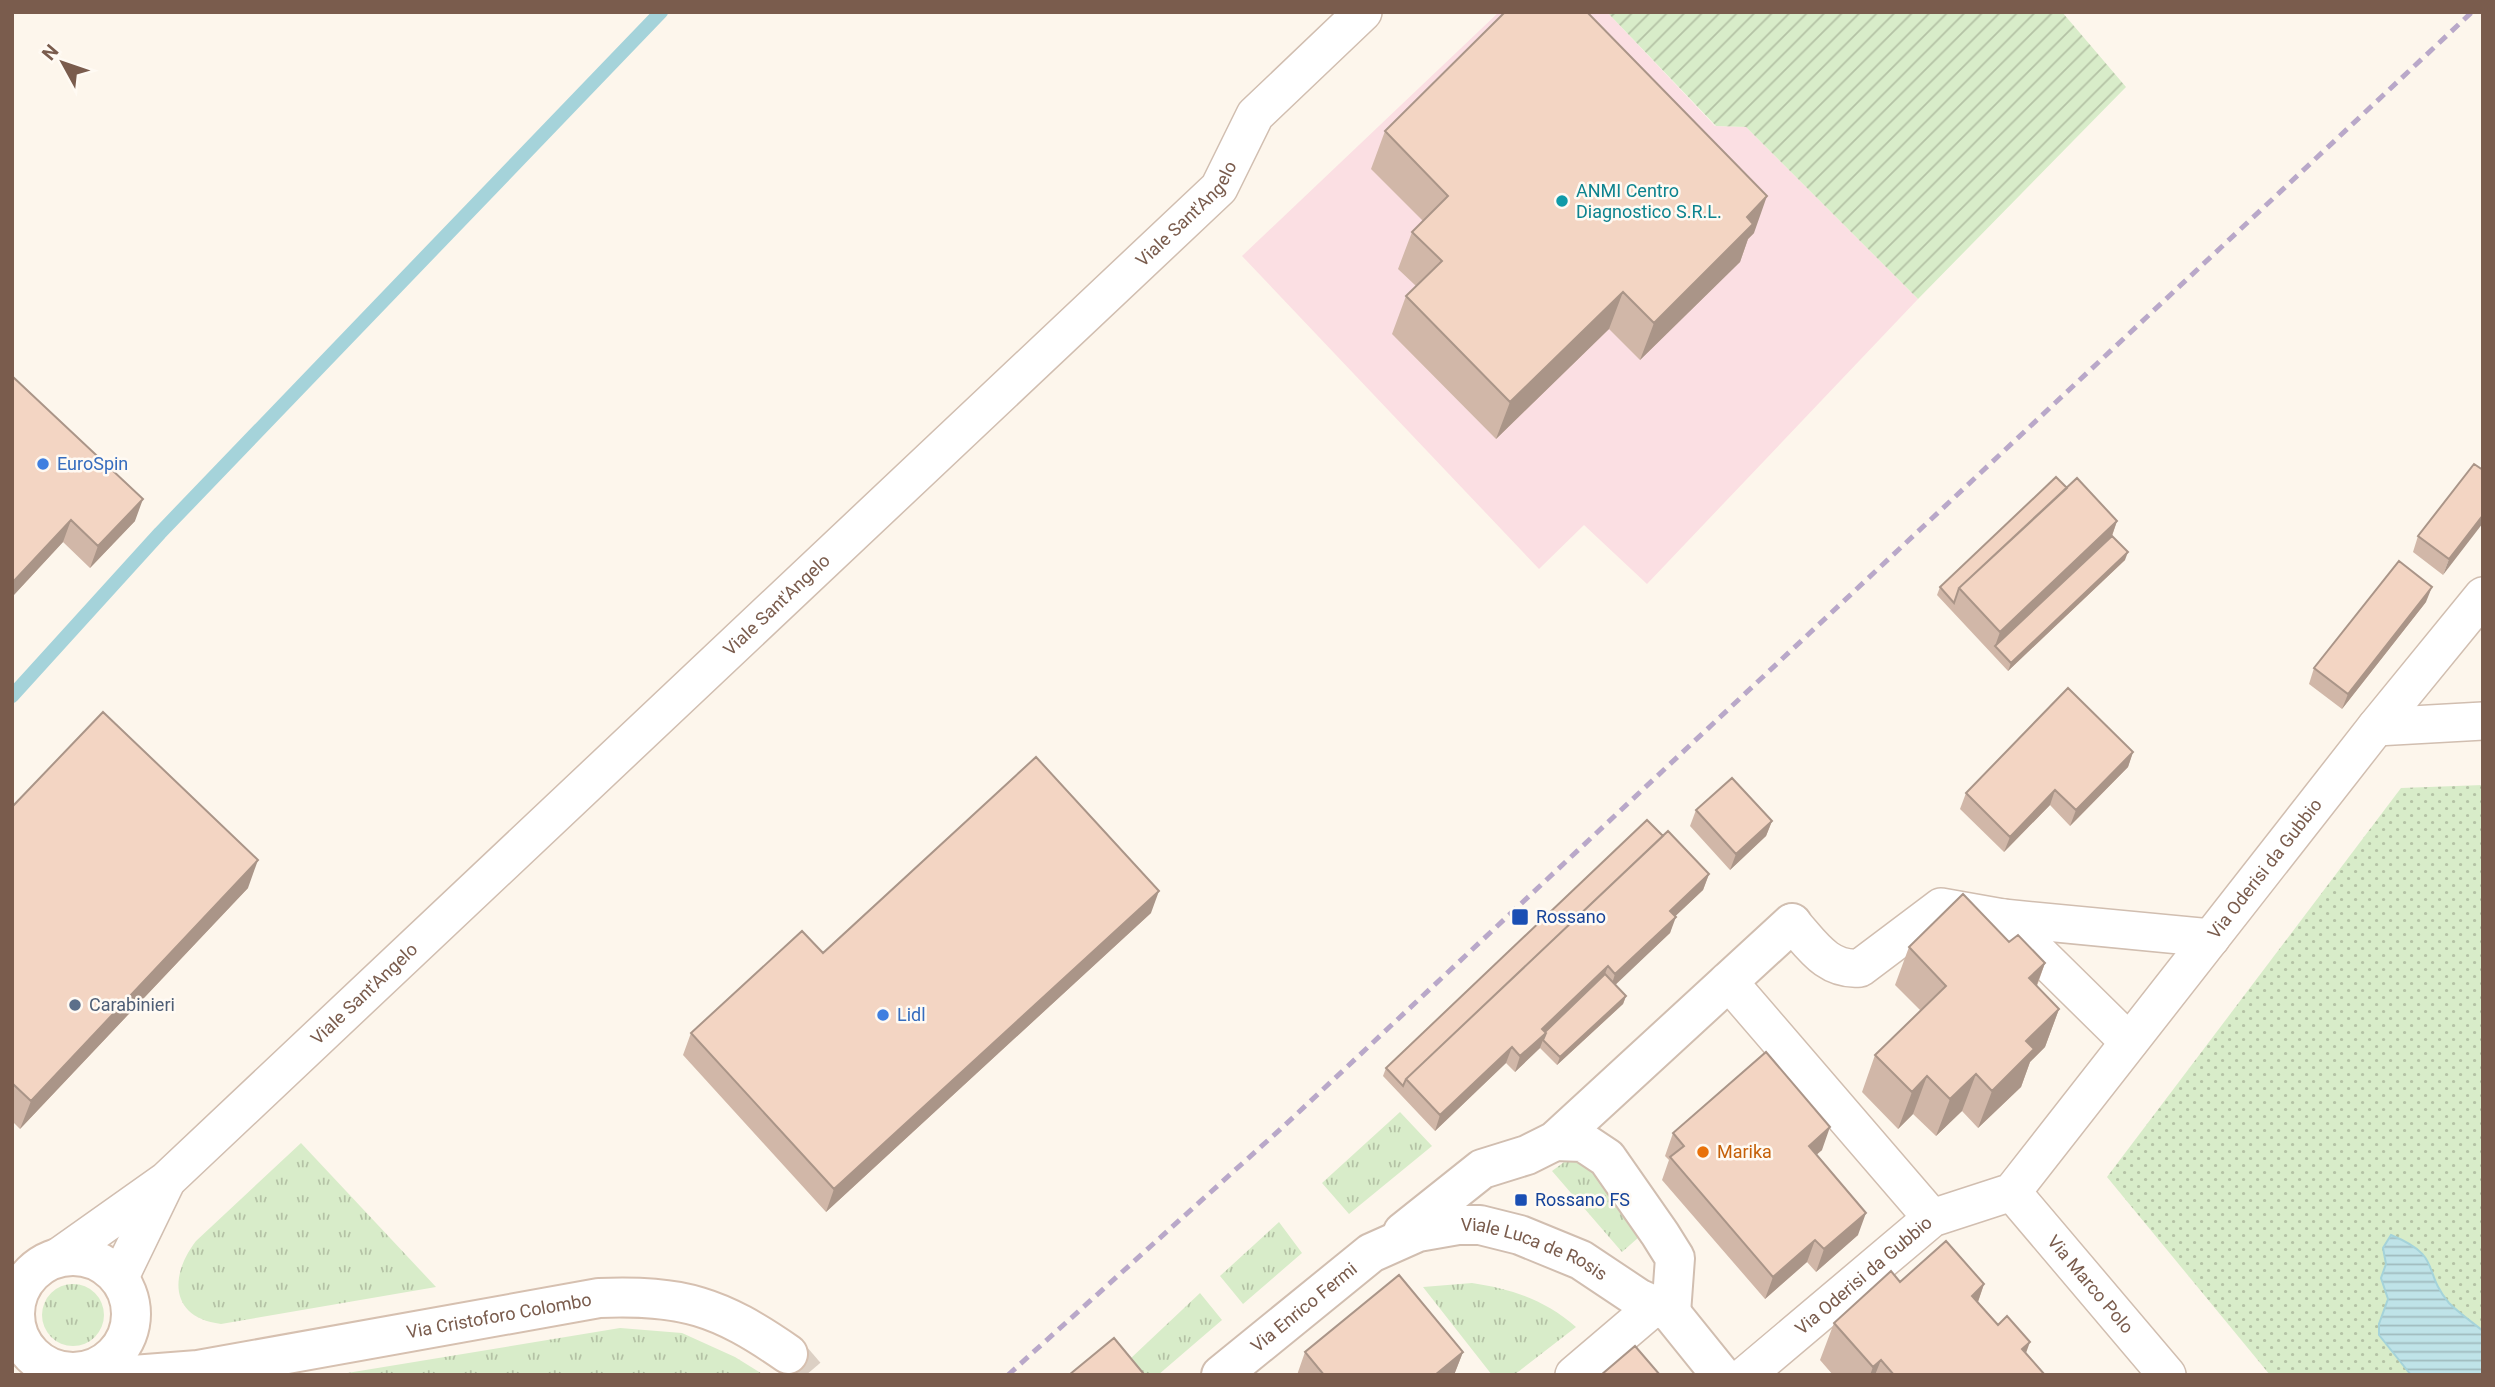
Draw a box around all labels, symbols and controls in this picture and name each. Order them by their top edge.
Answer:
north arrow [28,28,98,98]
text: N [37,40,63,65]
street label: Viale Sant'Angelo [1131,158,1241,271]
place label: ANMI Centro Diagnostico S.R.L. [1576,180,1722,222]
marker: ANMI Centro Diagnostico S.R.L. [1554,193,1570,209]
place label: EuroSpin [57,453,128,474]
marker: EuroSpin [35,456,51,472]
street label: Viale Sant'Angelo [719,549,834,660]
street label: Via Oderisi da Gubbio [2203,794,2326,943]
place label: Rossano [1536,906,1606,927]
marker: Rossano [1510,907,1530,927]
street label: Viale Sant'Angelo [306,938,422,1049]
place label: Carabinieri [89,994,175,1015]
marker: Carabinieri [67,997,83,1013]
place label: Lidl [897,1004,926,1025]
marker: Lidl [875,1007,891,1023]
place label: Marika [1717,1141,1772,1162]
marker: Marika [1695,1144,1711,1160]
place label: Rossano FS [1535,1189,1630,1210]
marker: Rossano FS [1513,1192,1529,1208]
street label: Via Oderisi da Gubbio [1791,1212,1936,1339]
street label: Viale Luca de Rosis [1461,1214,1611,1284]
street label: Via Marco Polo [2043,1231,2138,1337]
street label: Via Enrico Fermi [1246,1258,1361,1356]
street label: Via Cristoforo Colombo [405,1289,593,1342]

